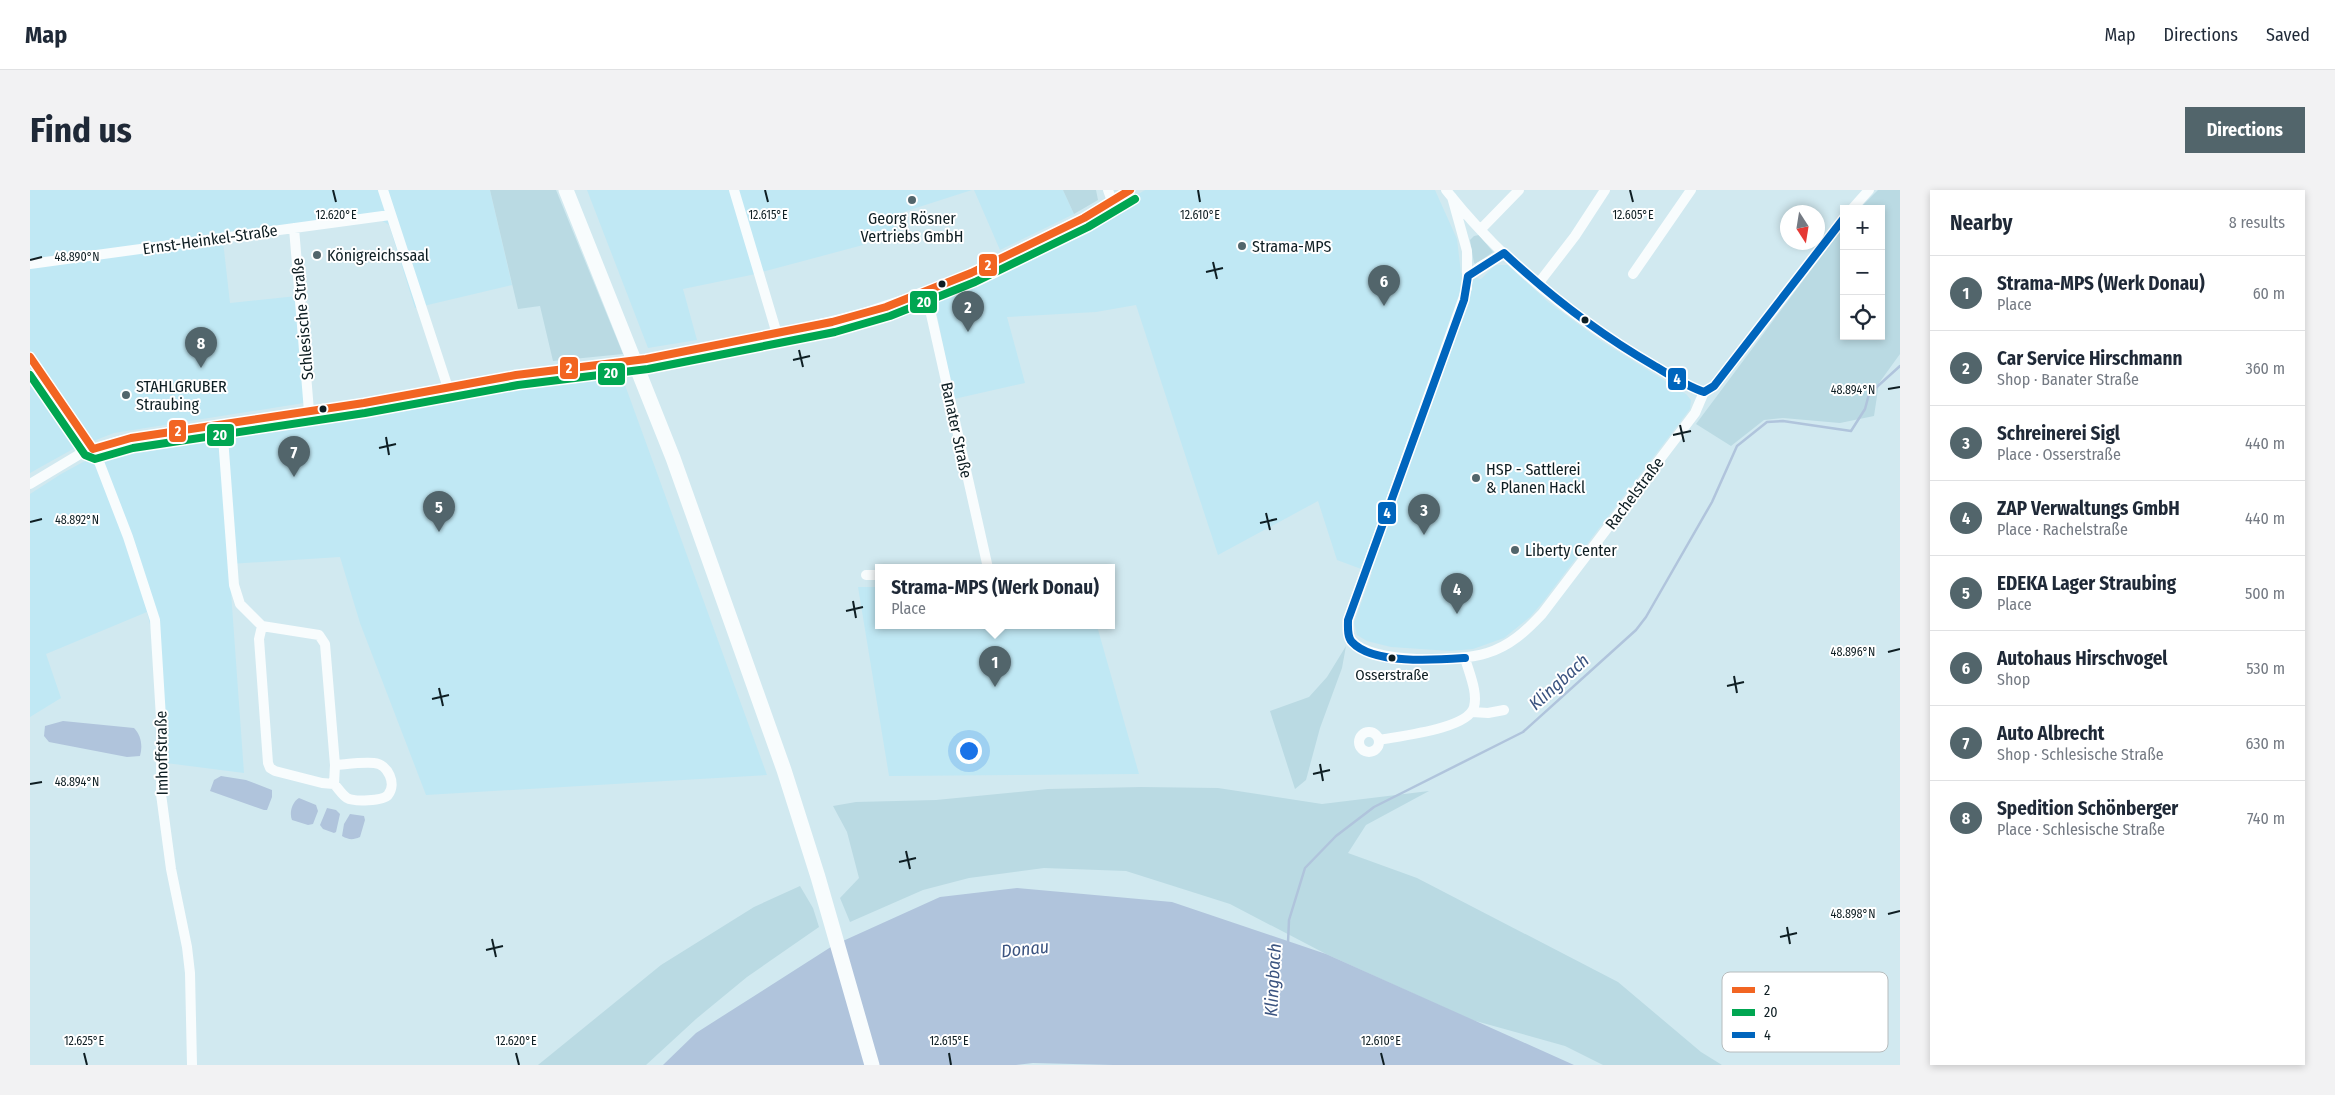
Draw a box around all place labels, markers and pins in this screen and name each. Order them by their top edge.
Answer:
marker: Georg Rösner Vertriebs GmbH [906,194,918,206]
place label: Georg Rösner Vertriebs GmbH [861,209,963,246]
place label: Strama-MPS [1252,237,1331,256]
marker: Strama-MPS [1236,240,1248,252]
place label: Königreichssaal [327,246,429,265]
marker: Königreichssaal [311,249,323,261]
pin: 6 [1368,265,1400,306]
unlabelled marker [937,279,947,289]
pin: 2 [952,291,984,332]
unlabelled marker [1580,315,1590,325]
pin: 8 [185,327,217,368]
place label: STAHLGRUBER Straubing [136,377,227,414]
marker: STAHLGRUBER Straubing [120,389,132,401]
unlabelled marker [318,404,328,414]
pin: 7 [278,436,310,477]
place label: HSP - Sattlerei & Planen Hackl [1486,460,1585,497]
marker: HSP - Sattlerei & Planen Hackl [1470,472,1482,484]
pin: 5 [423,491,455,532]
pin: 3 [1408,494,1440,535]
place label: Liberty Center [1525,541,1617,560]
marker: Liberty Center [1509,544,1521,556]
pin: 4 [1441,573,1473,614]
pin: 1 [979,646,1011,687]
marker: Osserstraße [1387,653,1397,663]
place label: Osserstraße [1355,666,1429,684]

